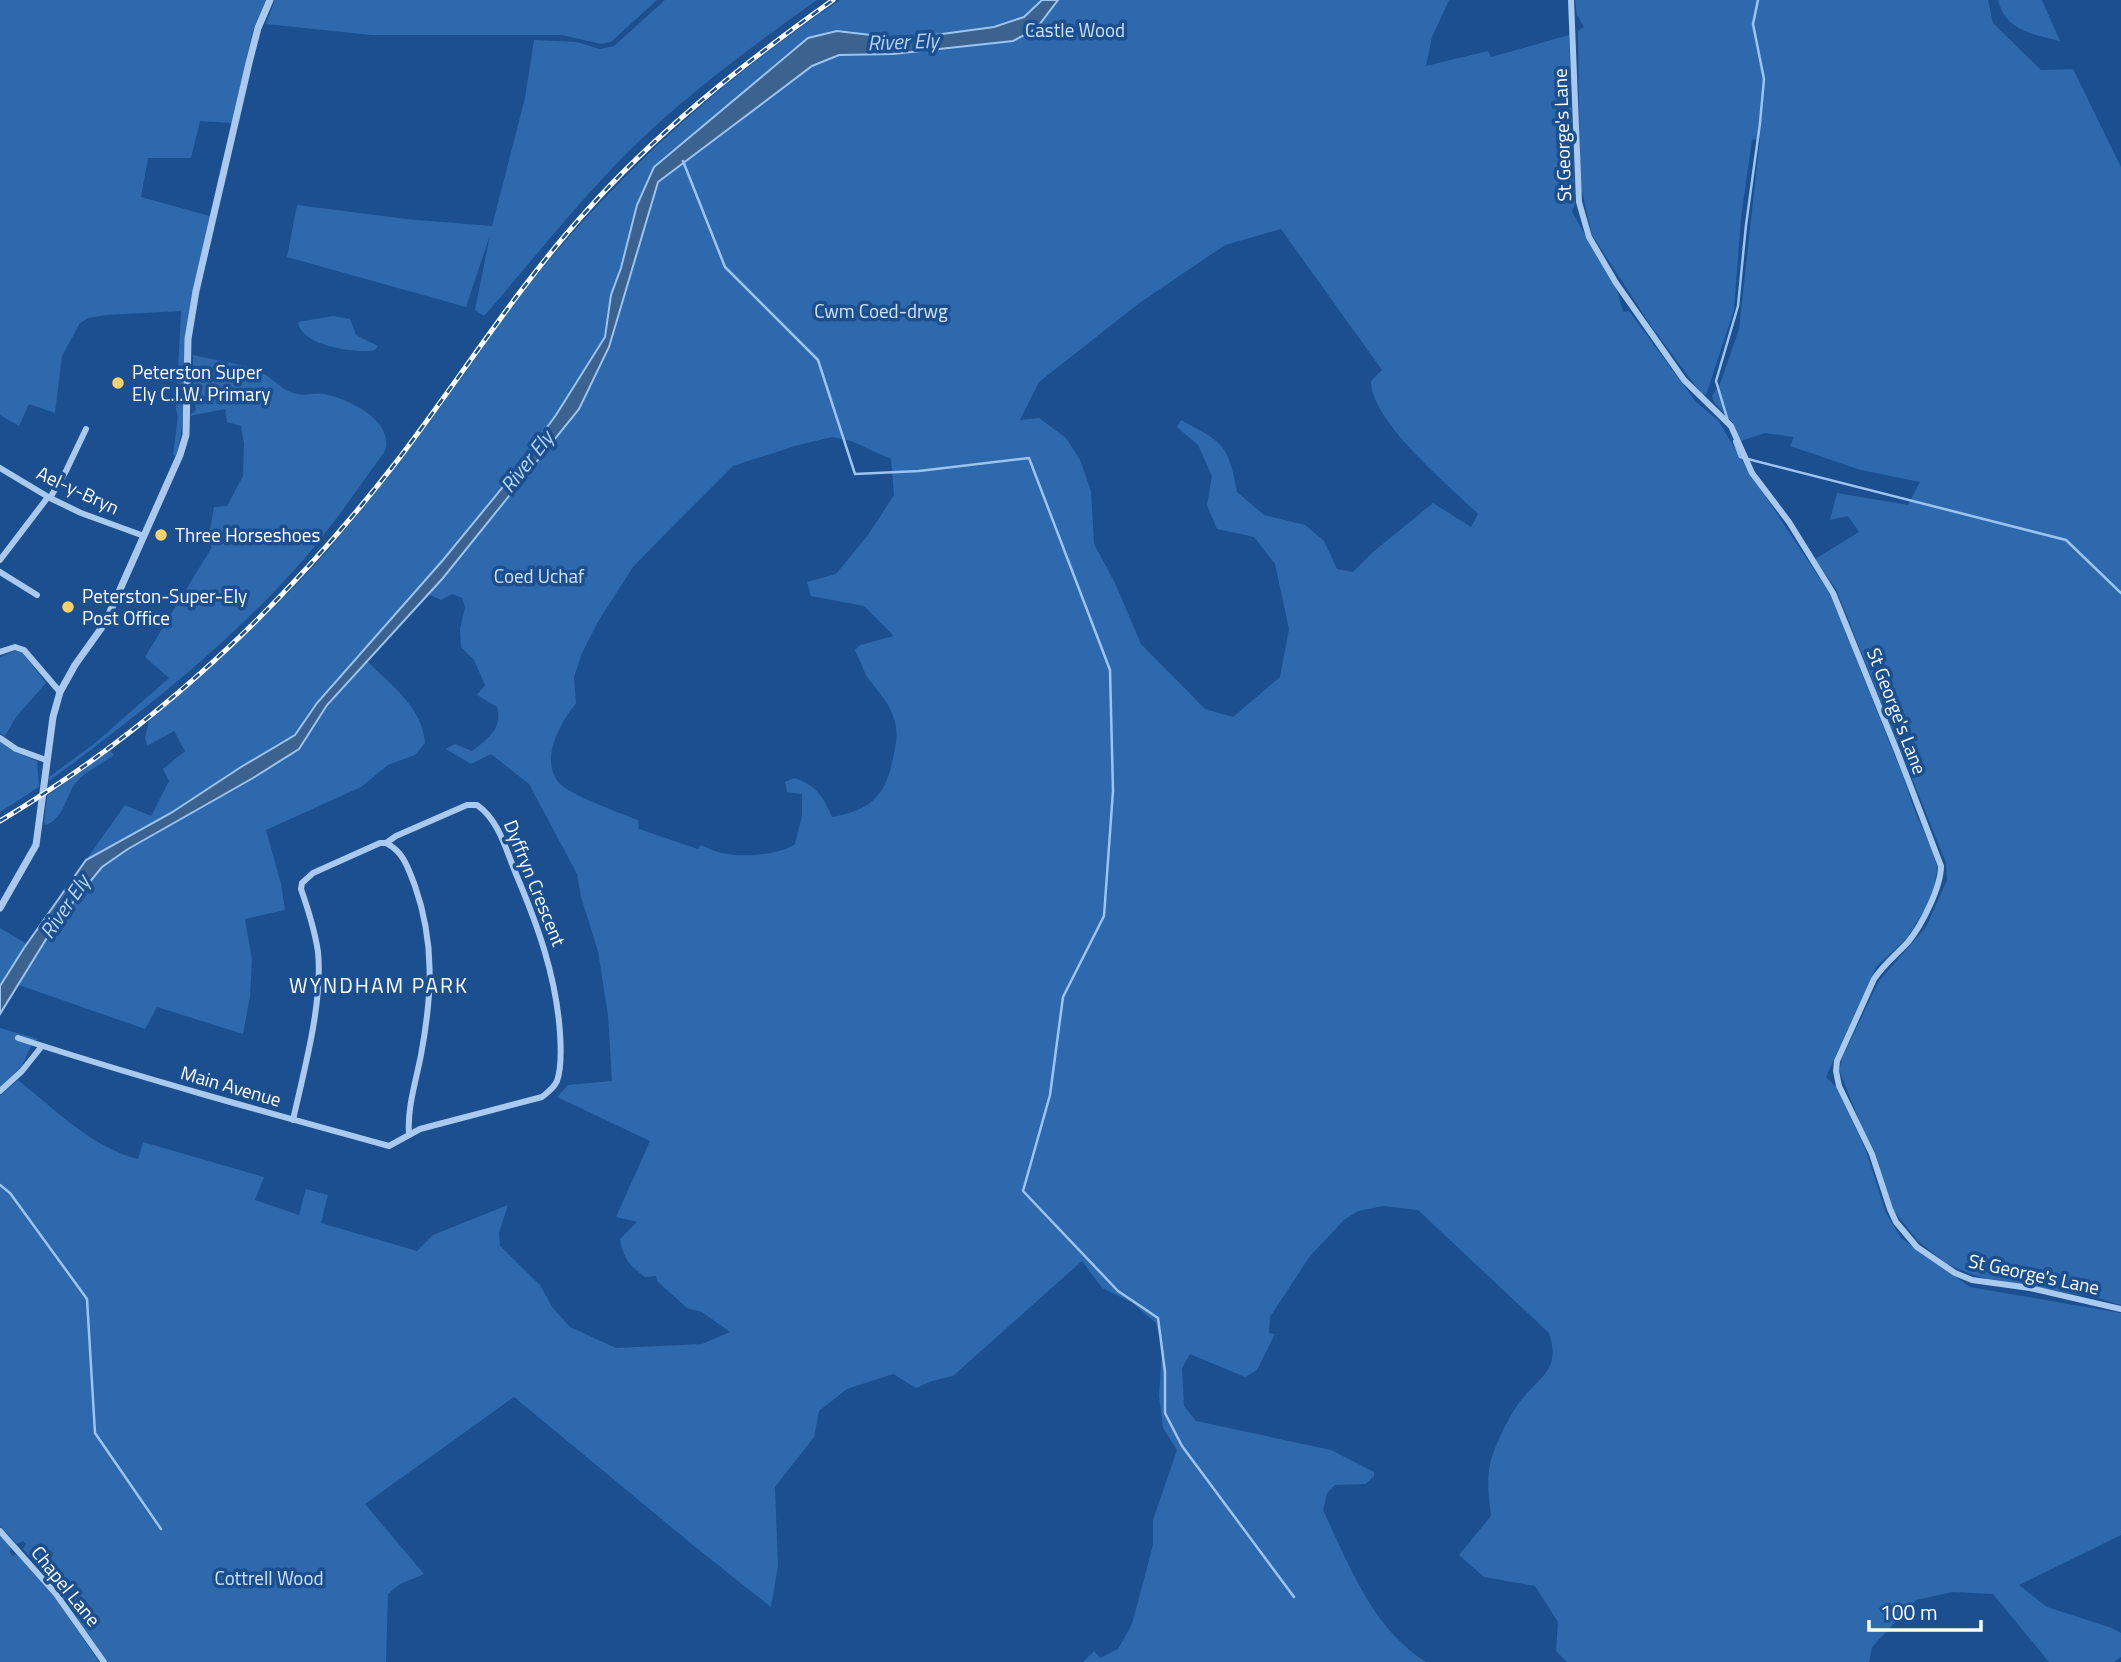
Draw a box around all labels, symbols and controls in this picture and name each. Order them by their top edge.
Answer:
park label: Castle Wood [1025,15,1125,44]
water label: River Ely [867,24,941,58]
street label: St George's Lane [1545,68,1578,202]
park label: Cwm Coed-drwg [814,296,948,325]
place label: Peterston Super Ely C.I.W. Primary [132,357,270,408]
marker: Peterston Super Ely C.I.W. Primary [110,375,126,391]
water label: River Ely [492,422,562,499]
street label: Ael-y-Bryn [32,458,124,521]
place label: Three Horseshoes [175,520,320,549]
marker: Three Horseshoes [153,527,169,543]
park label: Coed Uchaf [494,561,585,590]
place label: Peterston-Super-Ely Post Office [82,581,247,632]
marker: Peterston-Super-Ely Post Office [60,599,76,615]
street label: St George's Lane [1860,643,1935,778]
street label: Dyffryn Crescent [497,815,574,951]
water label: River Ely [31,866,99,945]
district label: WYNDHAM PARK [289,969,469,1001]
street label: Main Avenue [177,1057,285,1114]
street label: St George's Lane [1966,1245,2102,1302]
street label: Chapel Lane [25,1539,108,1632]
park label: Cottrell Wood [215,1563,323,1592]
scale bar [1869,1588,1981,1632]
text: 100 m [1880,1596,1937,1628]

